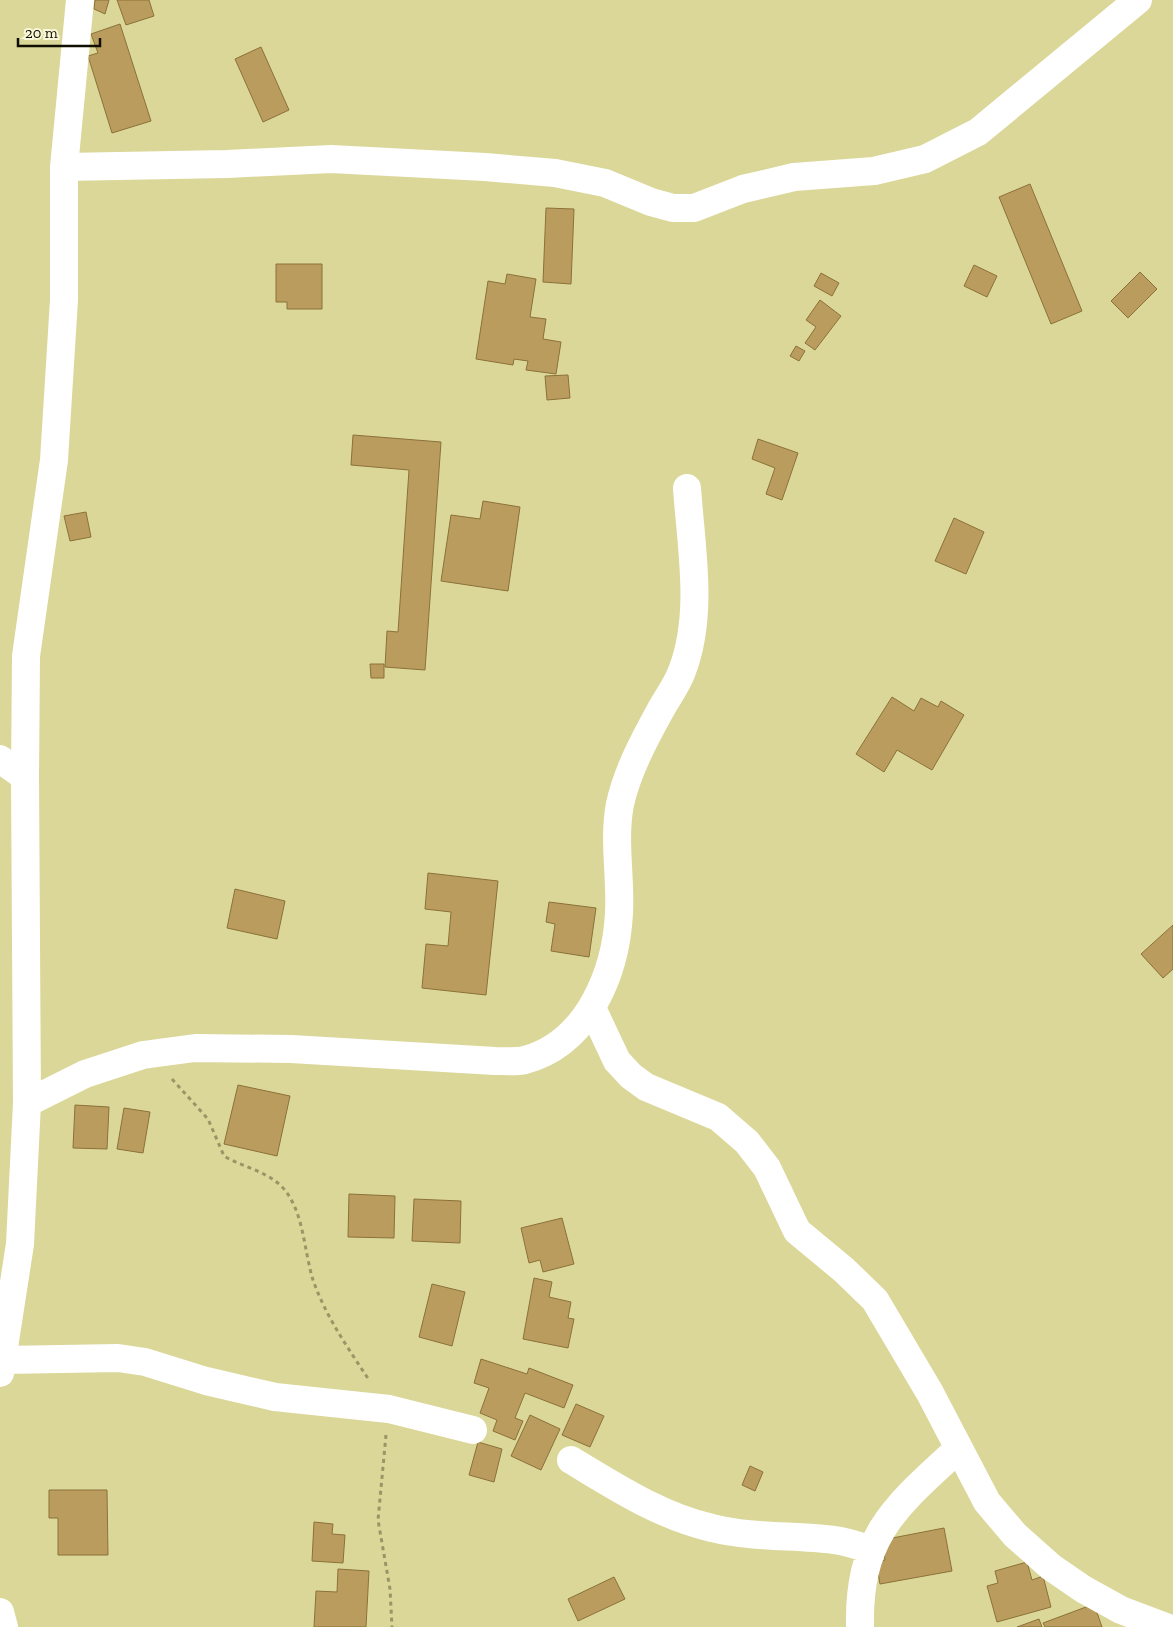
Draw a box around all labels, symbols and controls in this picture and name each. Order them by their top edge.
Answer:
scale bar [18,15,100,47]
text: 20 m [25,24,58,42]

